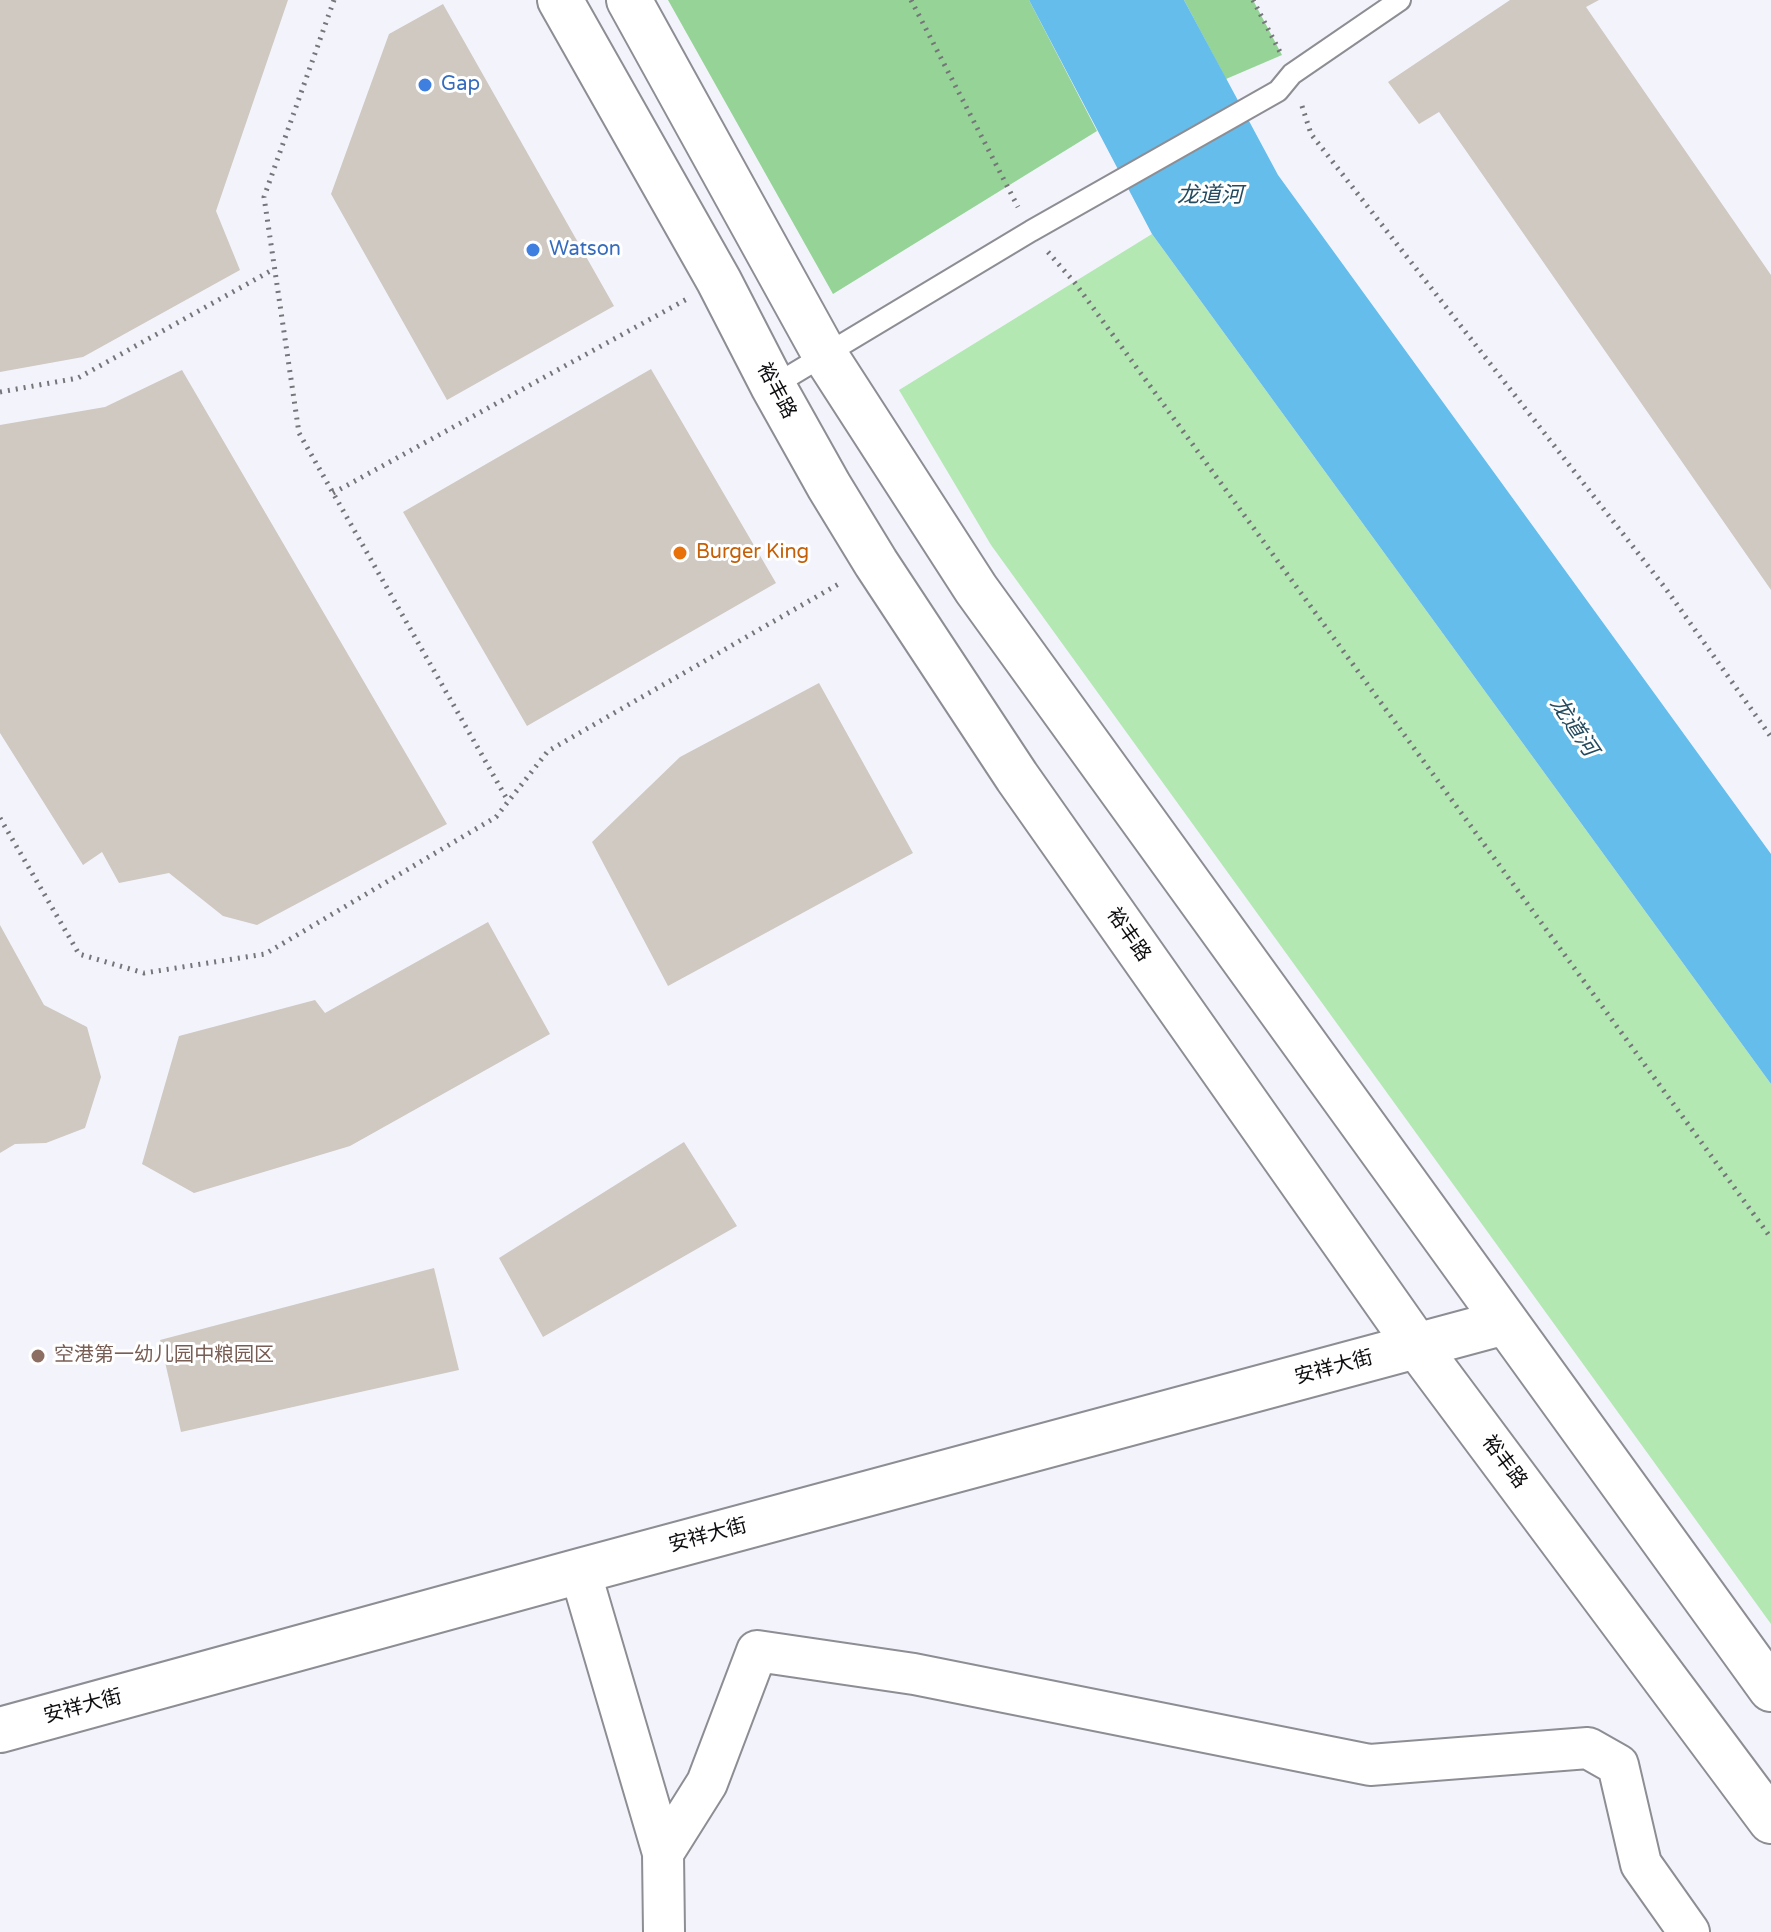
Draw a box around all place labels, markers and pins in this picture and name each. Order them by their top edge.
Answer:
place label: Gap [441,73,480,97]
marker: Gap [416,76,434,94]
place label: Watson [549,238,621,262]
marker: Watson [524,241,542,259]
place label: Burger King [696,541,809,565]
marker: Burger King [671,544,689,562]
place label: 空港第一幼儿园中粮园区 [54,1344,274,1368]
marker: 空港第一幼儿园中粮园区 [29,1347,47,1365]

